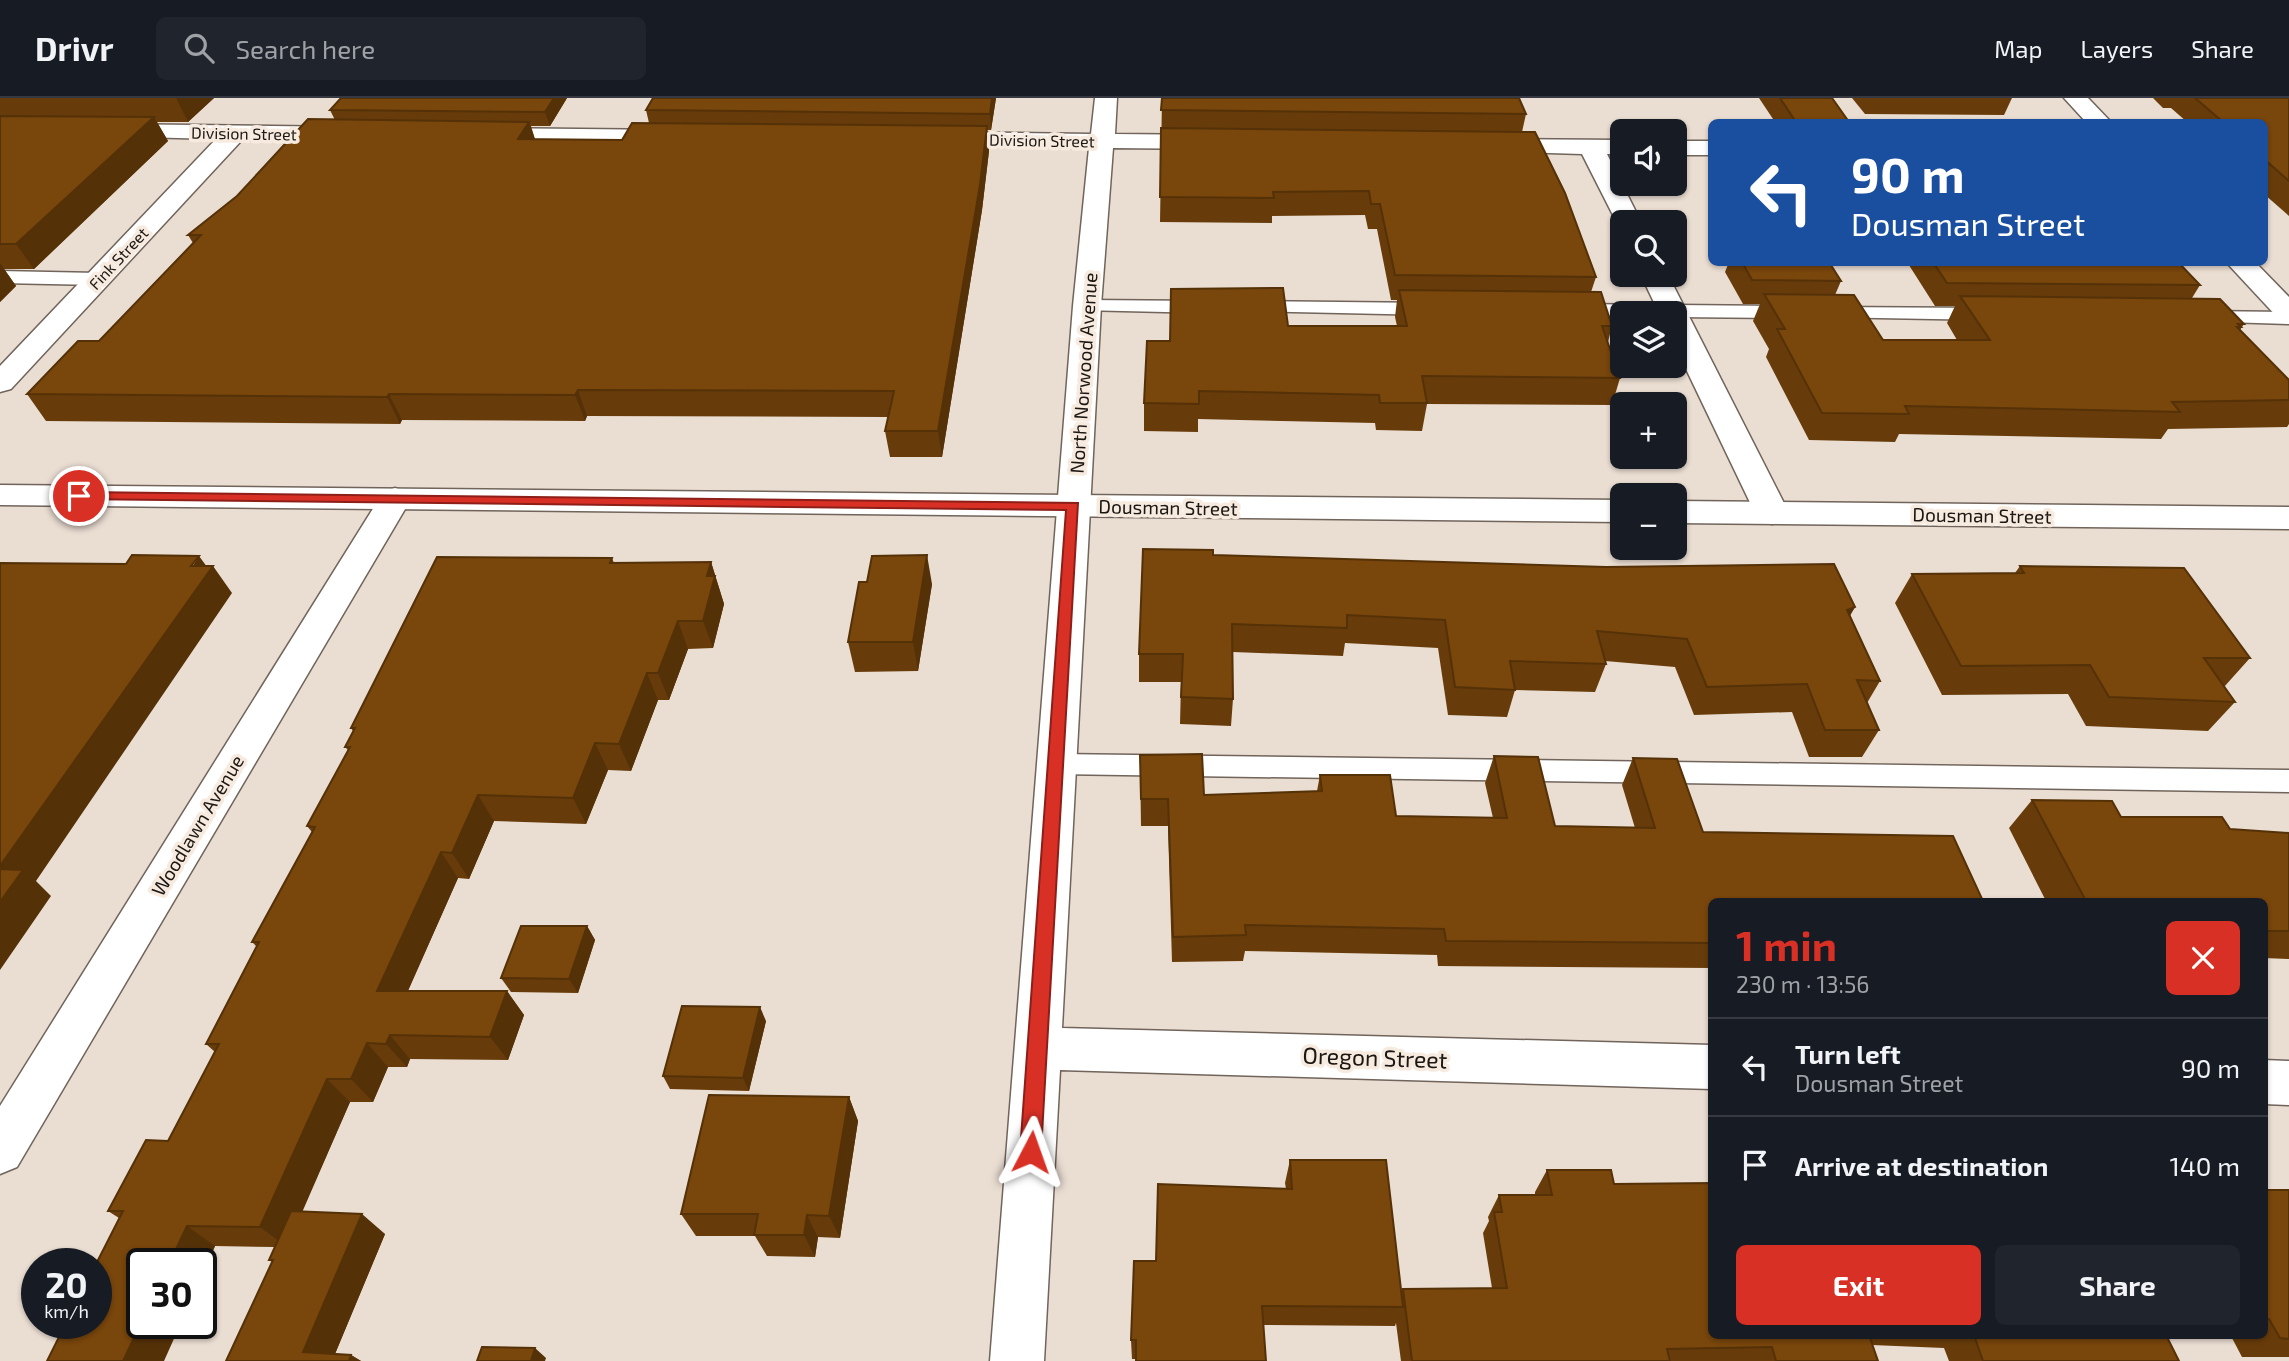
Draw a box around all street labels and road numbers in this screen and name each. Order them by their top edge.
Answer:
street label: Division Street [191,123,297,143]
street label: Division Street [989,130,1095,150]
street label: Fink Street [84,223,152,293]
street label: North Norwood Avenue [1064,272,1102,474]
street label: Dousman Street [1098,494,1238,520]
street label: Dousman Street [1912,502,2052,528]
street label: Woodlawn Avenue [146,750,248,900]
street label: Oregon Street [1302,1040,1448,1074]

